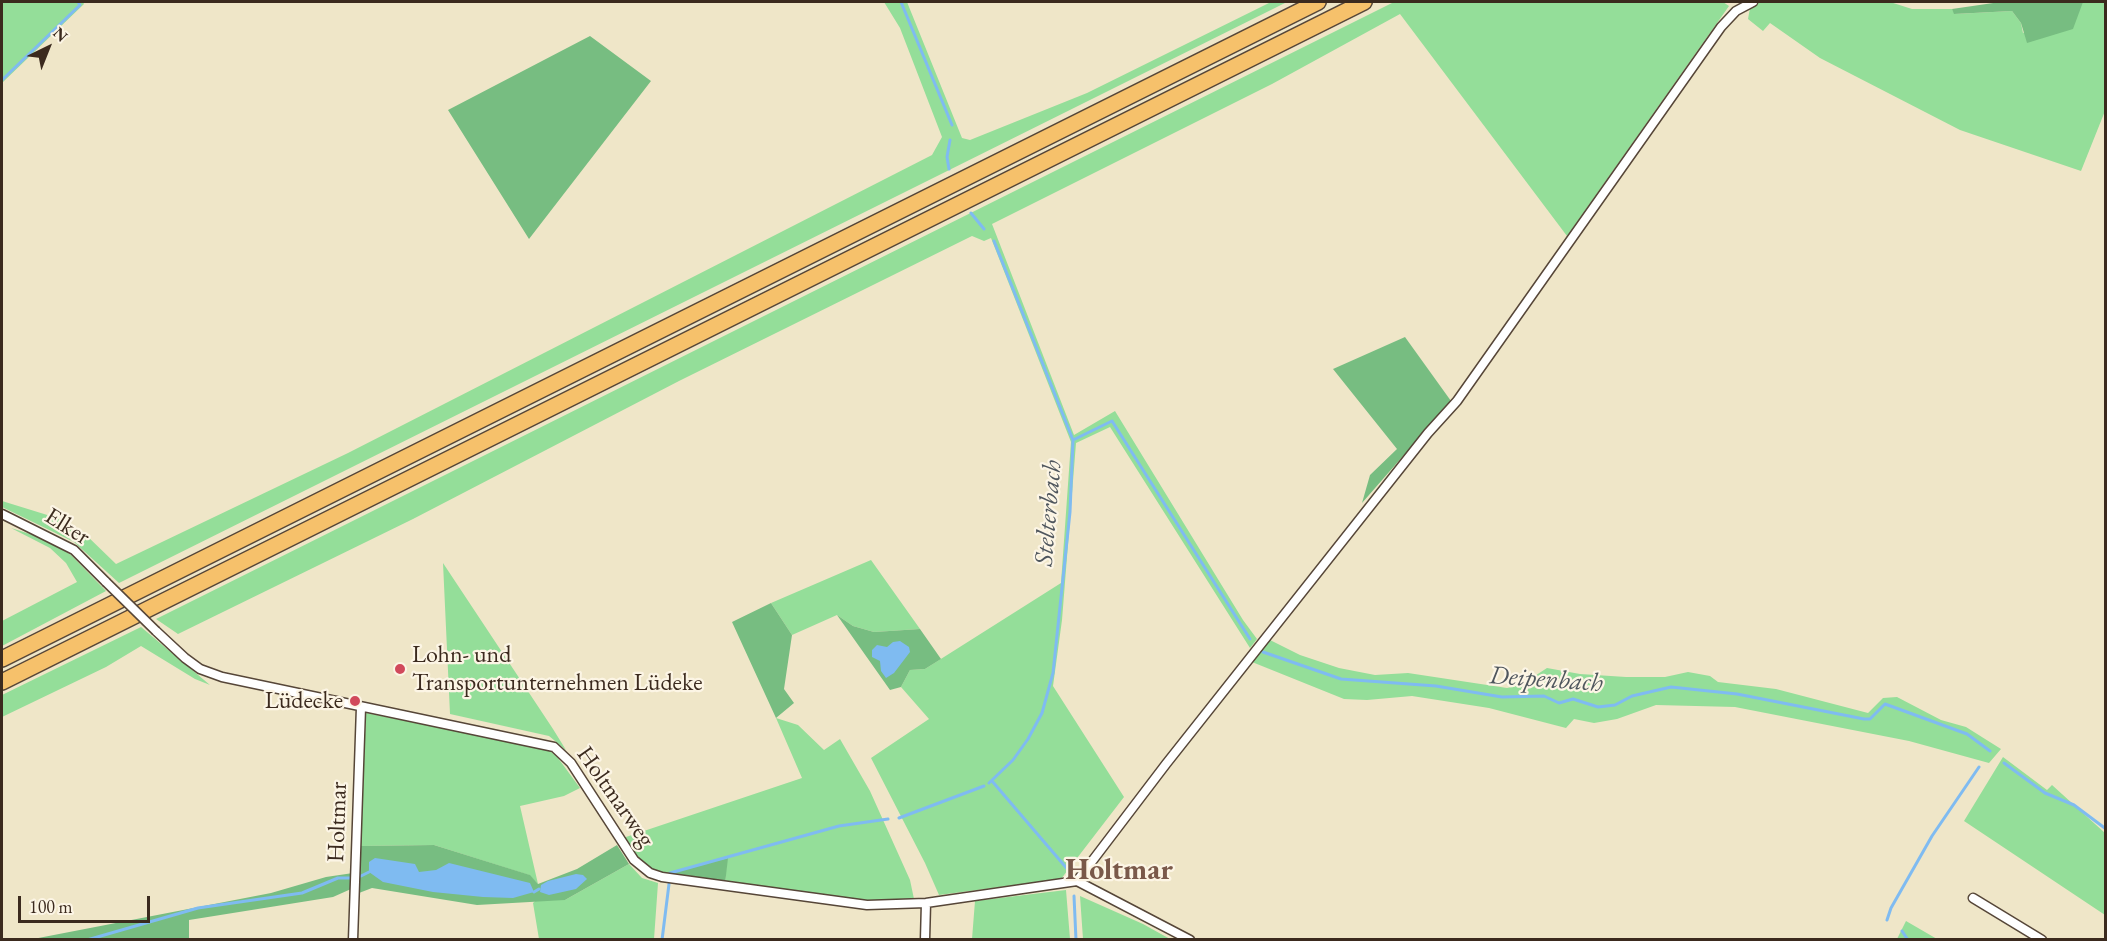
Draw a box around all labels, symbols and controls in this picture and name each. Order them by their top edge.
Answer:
north arrow [18,18,78,78]
text: N [49,22,73,47]
water label: Stelterbach [1029,459,1069,567]
street label: Elker [39,502,95,552]
place label: Lohn- und Transportunternehmen Lüdeke [412,641,702,697]
water label: Deipenbach [1488,660,1604,700]
marker: Lohn- und Transportunternehmen Lüdeke [393,662,407,676]
place label: Lüdecke [265,687,343,715]
marker: Lüdecke [348,694,362,708]
street label: Holtmarweg [570,741,660,853]
street label: Holtmar [322,781,354,863]
district label: Holtmar [1065,853,1173,889]
scale bar [21,884,153,922]
text: 100 m [29,895,73,918]

